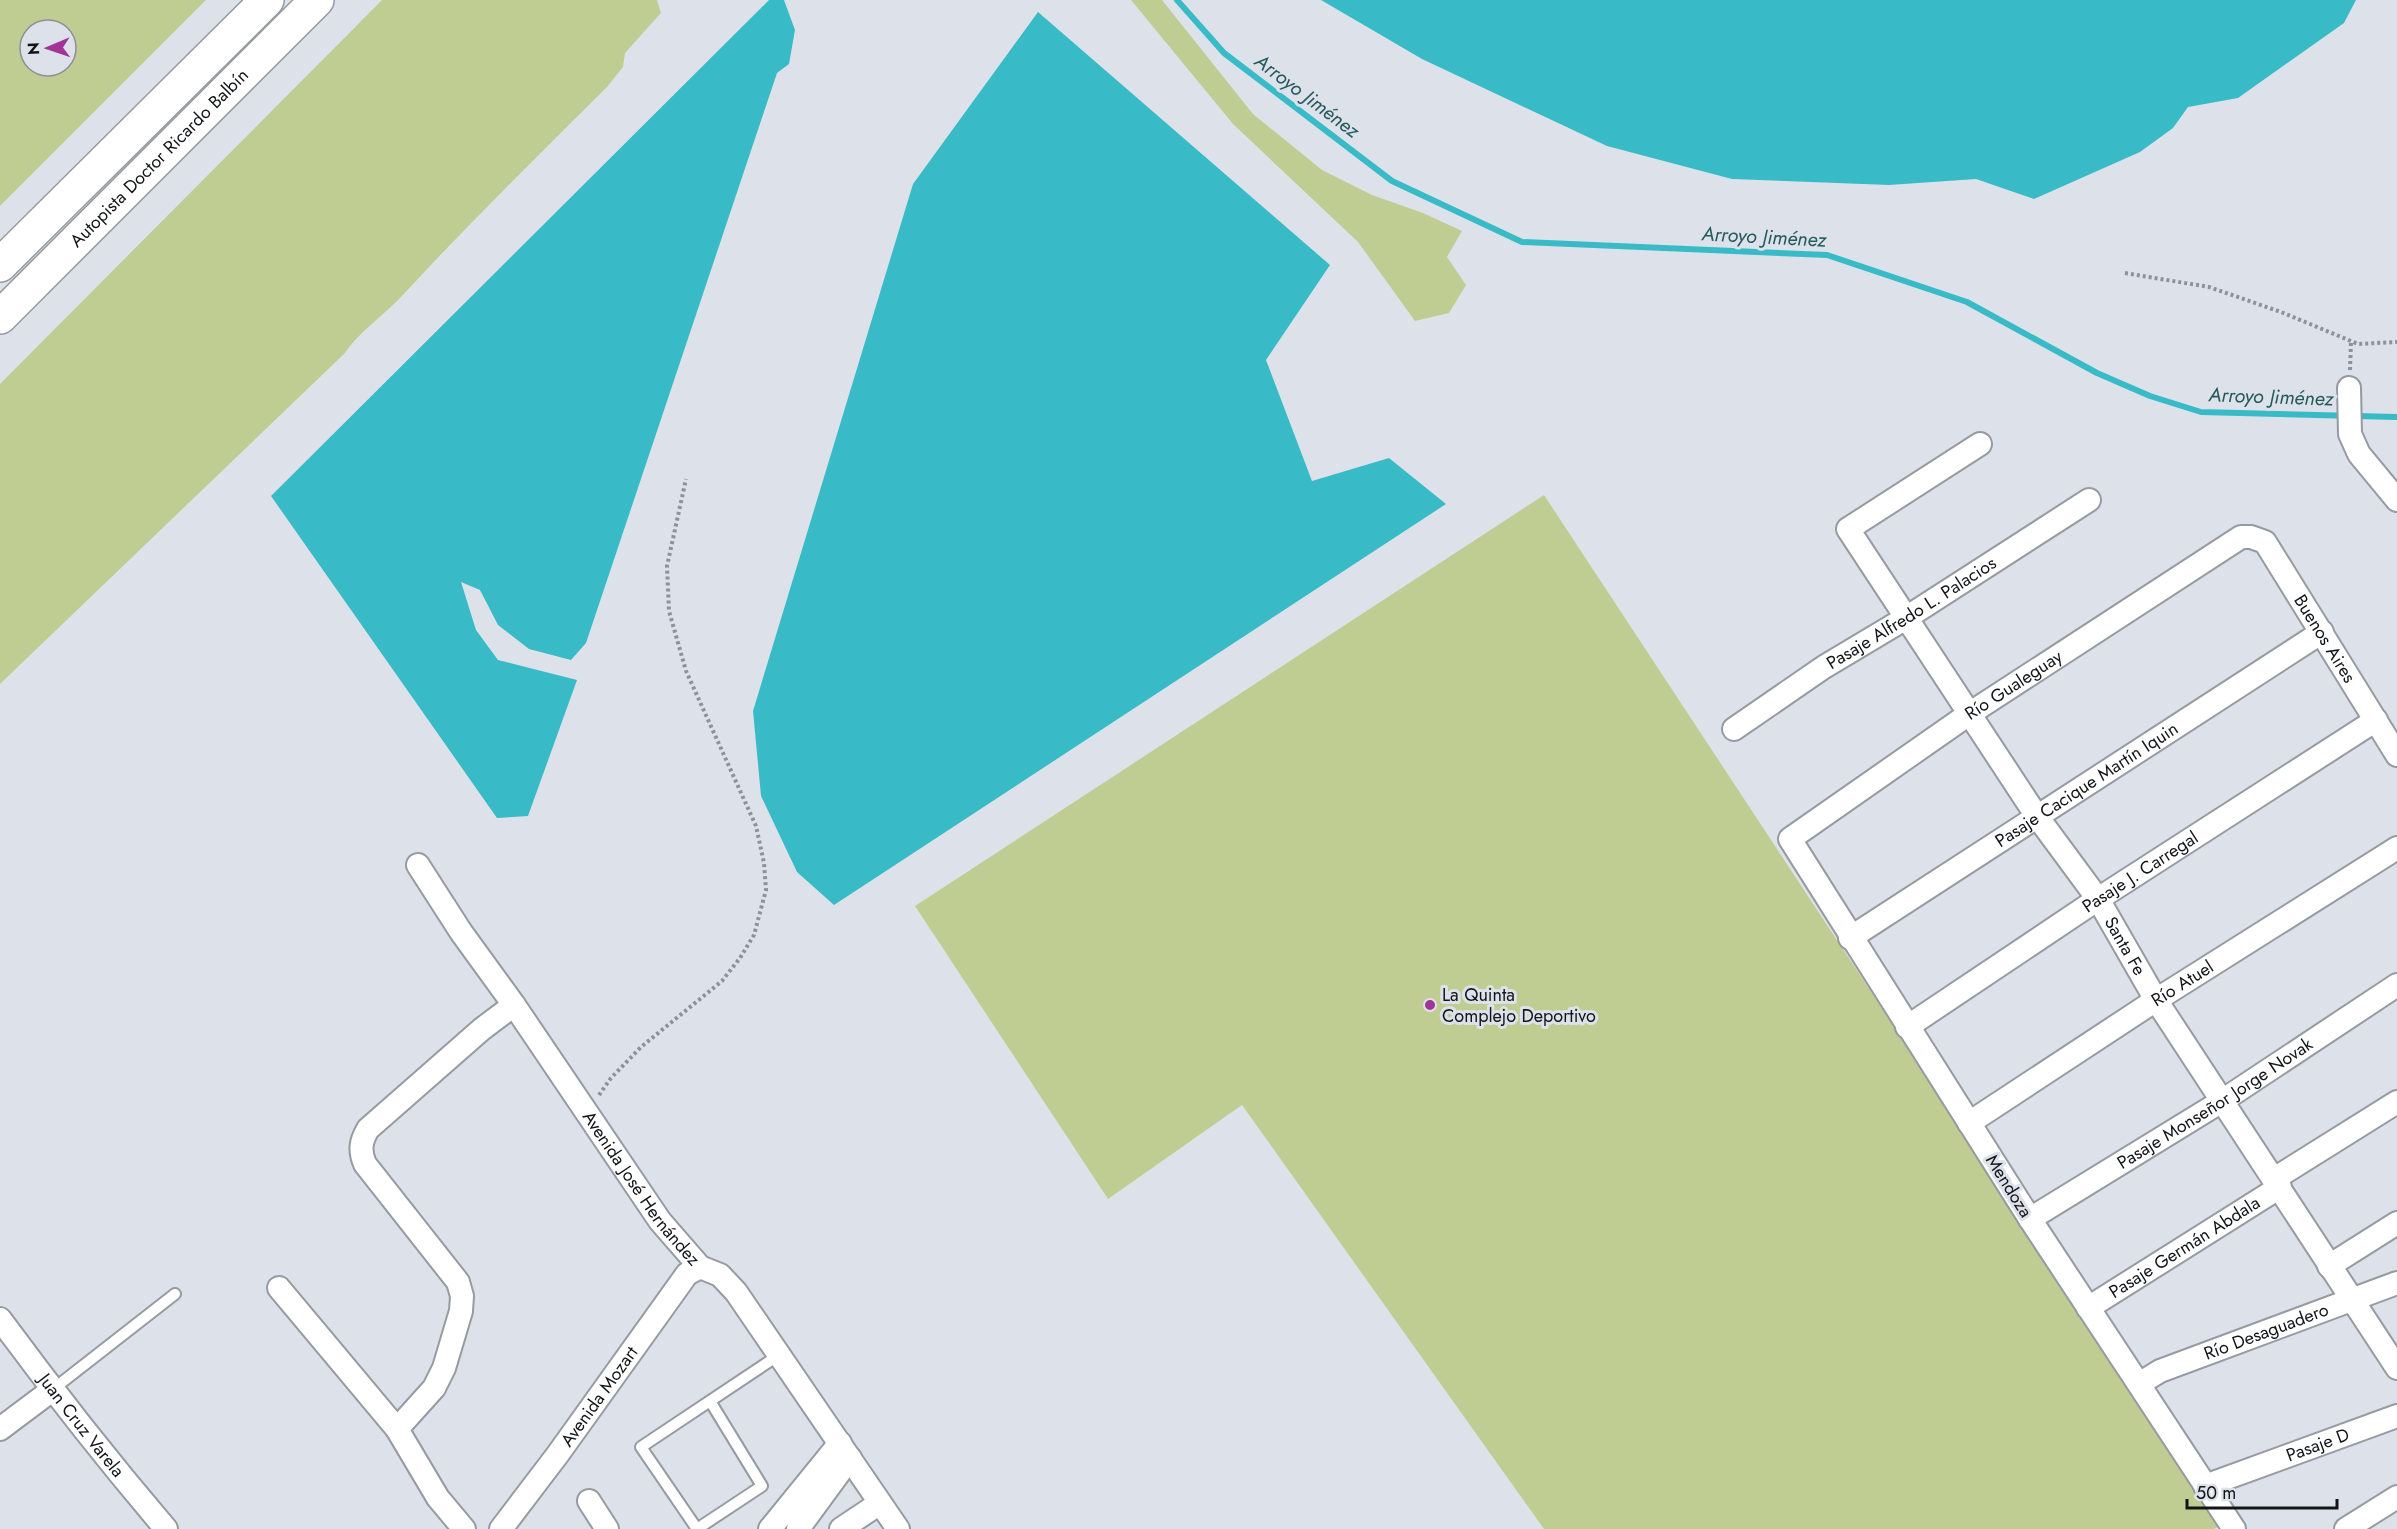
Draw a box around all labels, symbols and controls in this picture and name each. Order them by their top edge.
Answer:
north arrow [18,18,78,78]
text: N [22,42,45,55]
water label: Arroyo Jiménez [1248,46,1366,146]
street label: Autopista Doctor Ricardo Balbín [64,63,254,253]
water label: Arroyo Jiménez [1700,219,1828,255]
water label: Arroyo Jiménez [2207,380,2335,414]
street label: Pasaje Alfredo L. Palacios [1822,550,2001,676]
street label: Buenos Aires [2288,589,2362,688]
street label: Río Gualeguay [1960,644,2068,726]
street label: Pasaje Cacique Martín Iquin [1990,716,2183,854]
street label: Pasaje J. Carregal [2077,825,2203,919]
street label: Santa Fe [2098,912,2152,980]
street label: Río Atuel [2146,954,2219,1013]
place label: La Quinta Complejo Deportivo [1442,982,1596,1029]
marker: La Quinta Complejo Deportivo [1423,998,1437,1012]
street label: Pasaje Monseñor Jorge Novak [2112,1031,2318,1175]
street label: Avenida José Hernández [576,1106,707,1272]
street label: Mendoza [1979,1149,2039,1223]
street label: Pasaje Germán Abdala [2104,1190,2265,1305]
street label: Río Desaguadero [2200,1296,2332,1367]
street label: Avenida Mozart [554,1340,645,1452]
street label: Juan Cruz Varela [31,1366,131,1483]
street label: Pasaje D [2283,1421,2353,1468]
scale bar [2187,1472,2337,1510]
text: 50 m [2196,1480,2236,1506]

